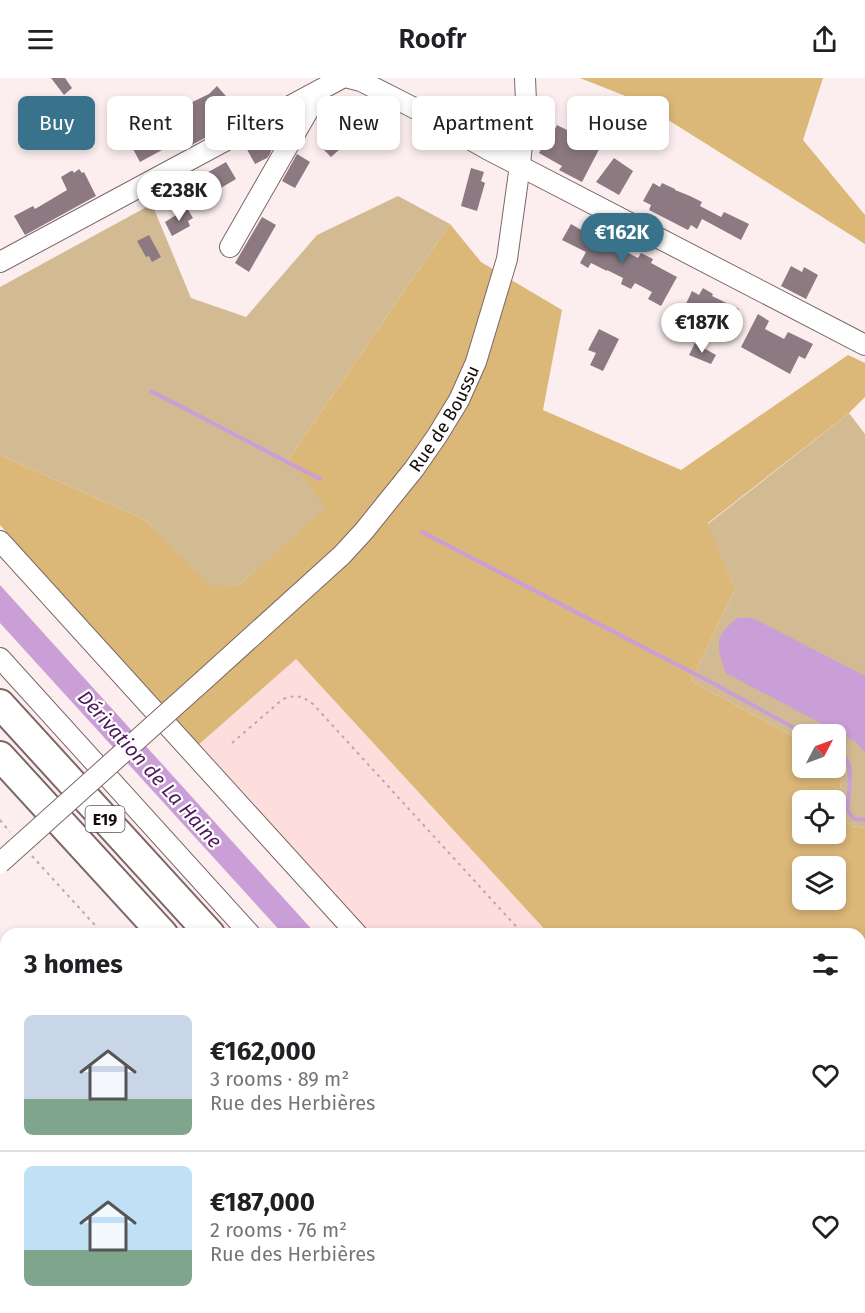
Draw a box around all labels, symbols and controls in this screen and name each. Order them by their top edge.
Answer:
icon: menu [24,23,57,56]
text: Roofr [399,23,466,55]
icon: share [808,23,841,56]
chip: Buy [18,96,95,150]
chip: Rent [107,96,193,150]
chip: Filters [205,96,305,150]
chip: New [317,96,400,150]
chip: Apartment [412,96,555,150]
chip: House [567,96,669,150]
pin: €238K [137,171,221,222]
text: €238K [151,178,207,202]
pin: €162K [580,213,664,264]
text: €162K [595,220,649,244]
pin: €187K [660,303,744,354]
text: €187K [675,310,729,334]
street label: Rue de Boussu [404,362,484,476]
water label: Dérivation de La Haine [73,685,227,853]
north arrow [792,724,846,778]
map controls [792,724,846,910]
button: locate [792,790,846,844]
road number: E19 [86,806,124,832]
button: layers [792,856,846,910]
icon: filters [809,948,842,981]
text: 3 homes [24,949,123,980]
text: €162,000 [210,1036,316,1067]
icon: home [72,1039,144,1111]
icon: heart [809,1059,842,1092]
text: 3 rooms · 89 m² [210,1067,349,1091]
text: Rue des Herbières [210,1091,375,1115]
text: €187,000 [210,1187,315,1218]
icon: home [72,1190,144,1262]
icon: heart [809,1210,842,1243]
text: 2 rooms · 76 m² [210,1218,347,1242]
text: Rue des Herbières [210,1242,375,1266]

